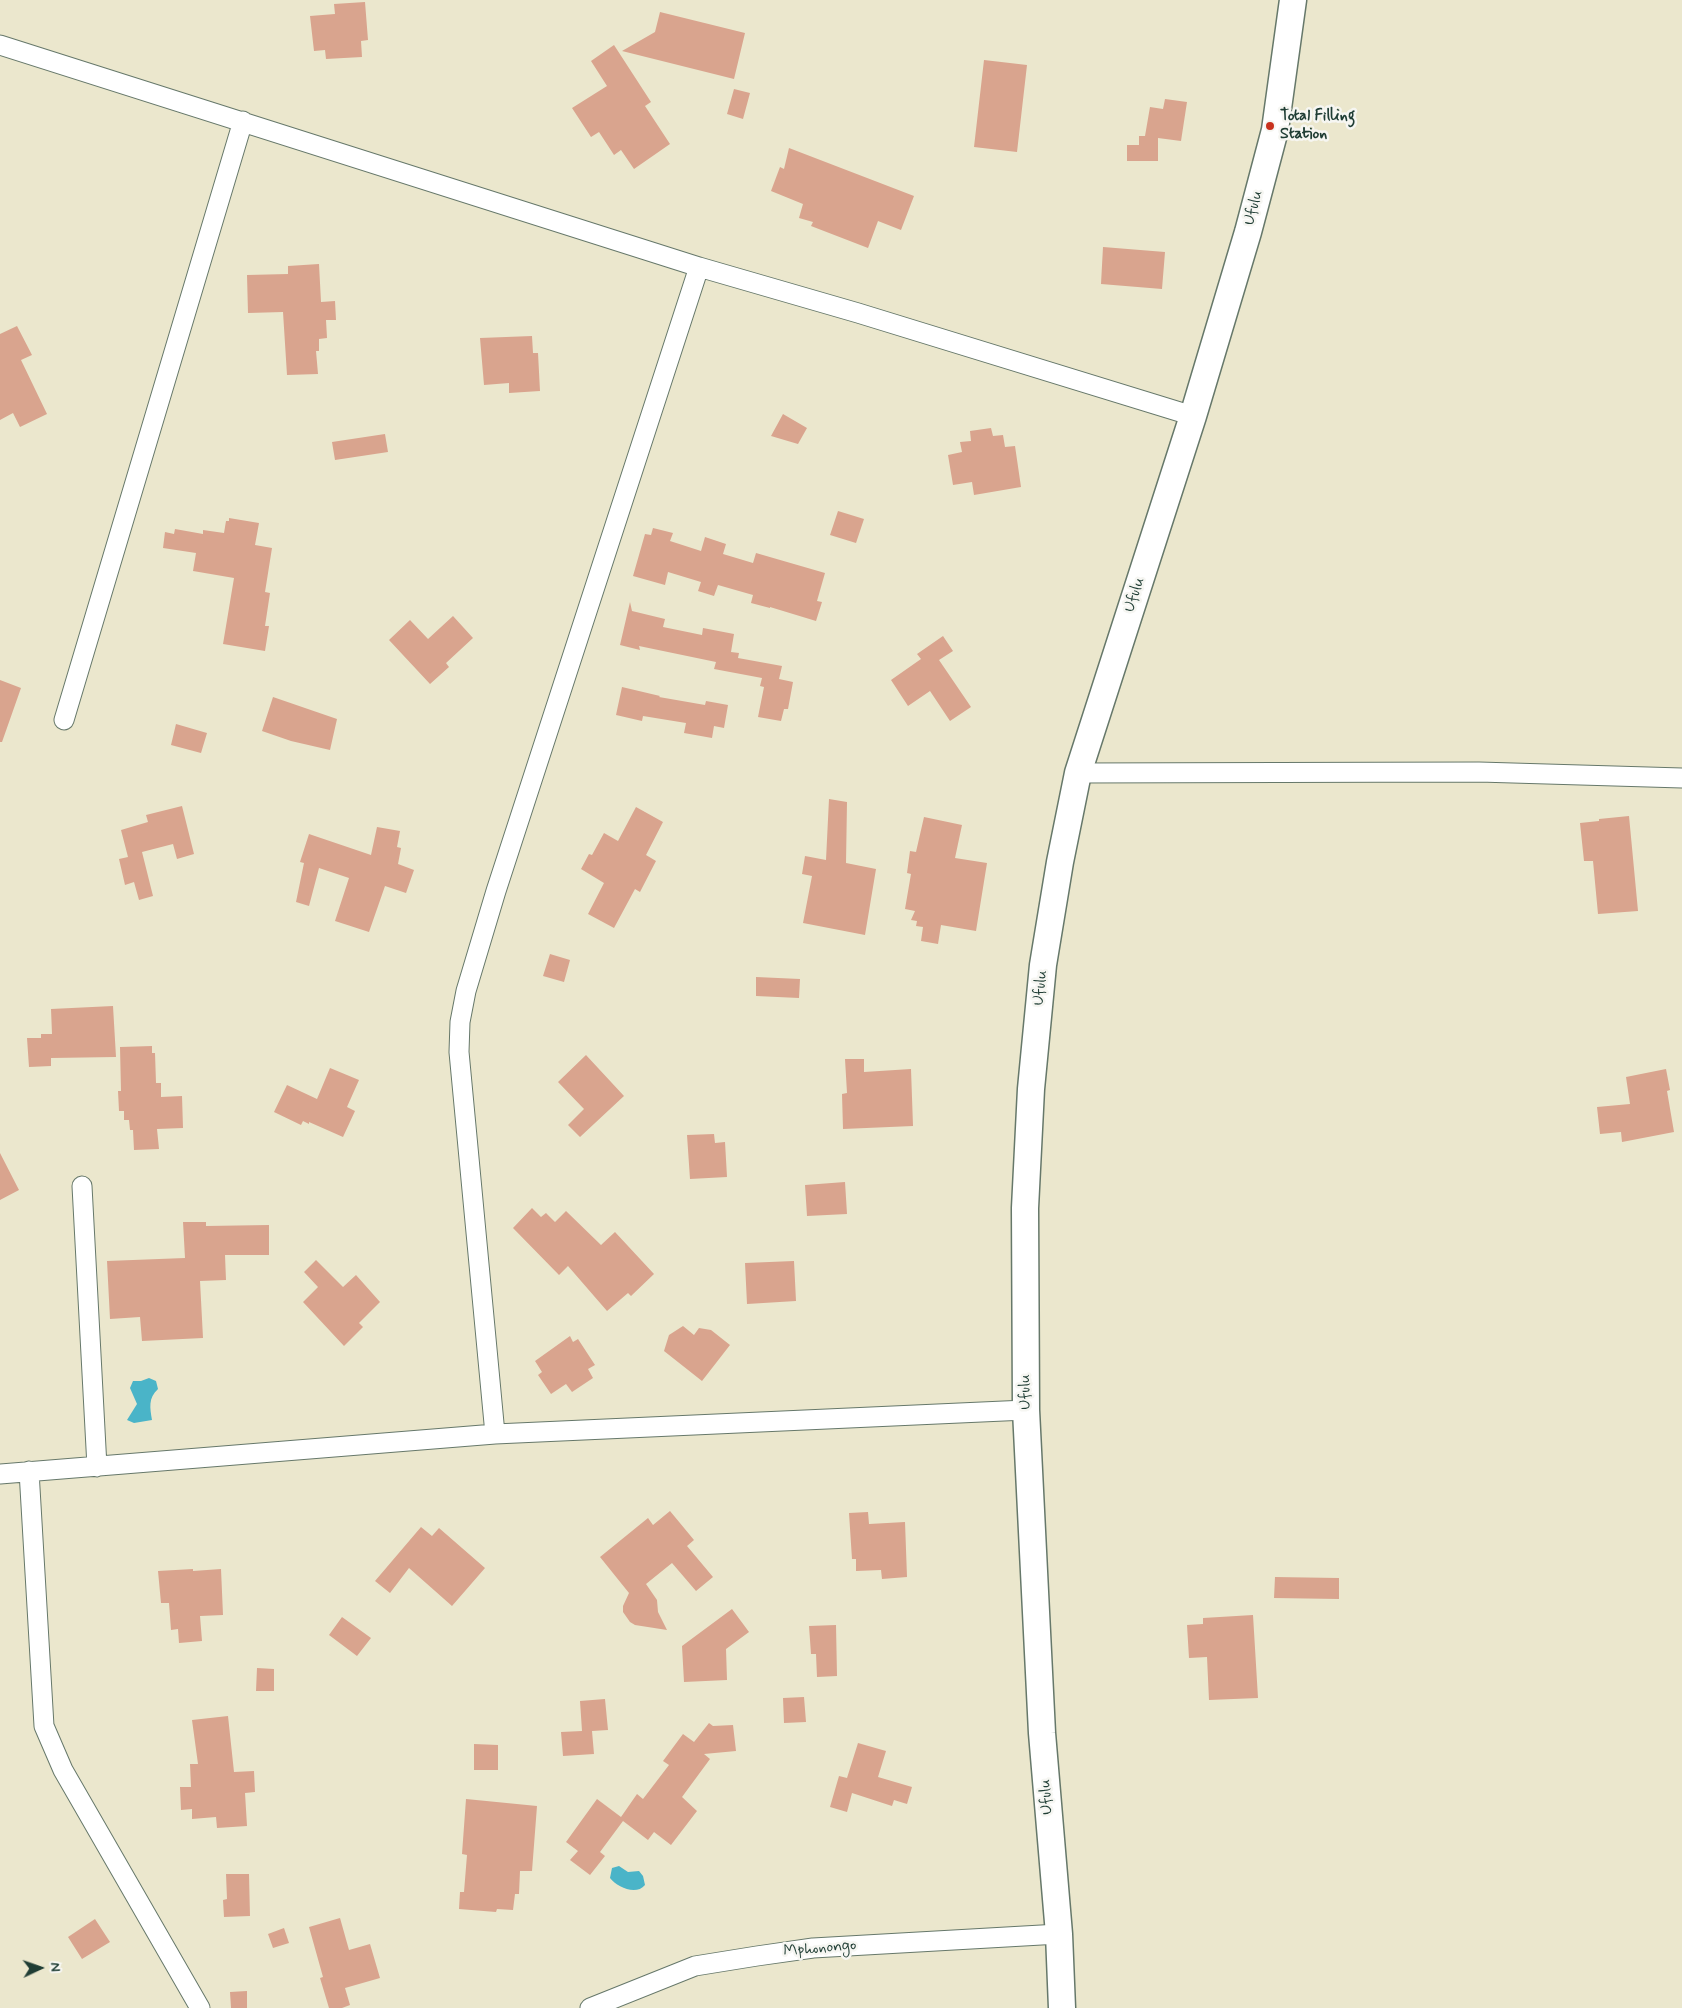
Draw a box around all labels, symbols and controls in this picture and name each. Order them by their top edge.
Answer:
place label: Total Filling Station [1280,107,1355,145]
marker: Total Filling Station [1264,120,1276,132]
street label: Ufulu [1240,188,1268,228]
street label: Ufulu [1120,575,1150,615]
street label: Ufulu [1030,969,1052,1007]
street label: Ufulu [1016,1374,1036,1410]
street label: Ufulu [1036,1779,1058,1815]
street label: Mphonongo [783,1936,857,1962]
north arrow [15,1943,65,1993]
text: N [46,1962,64,1972]

